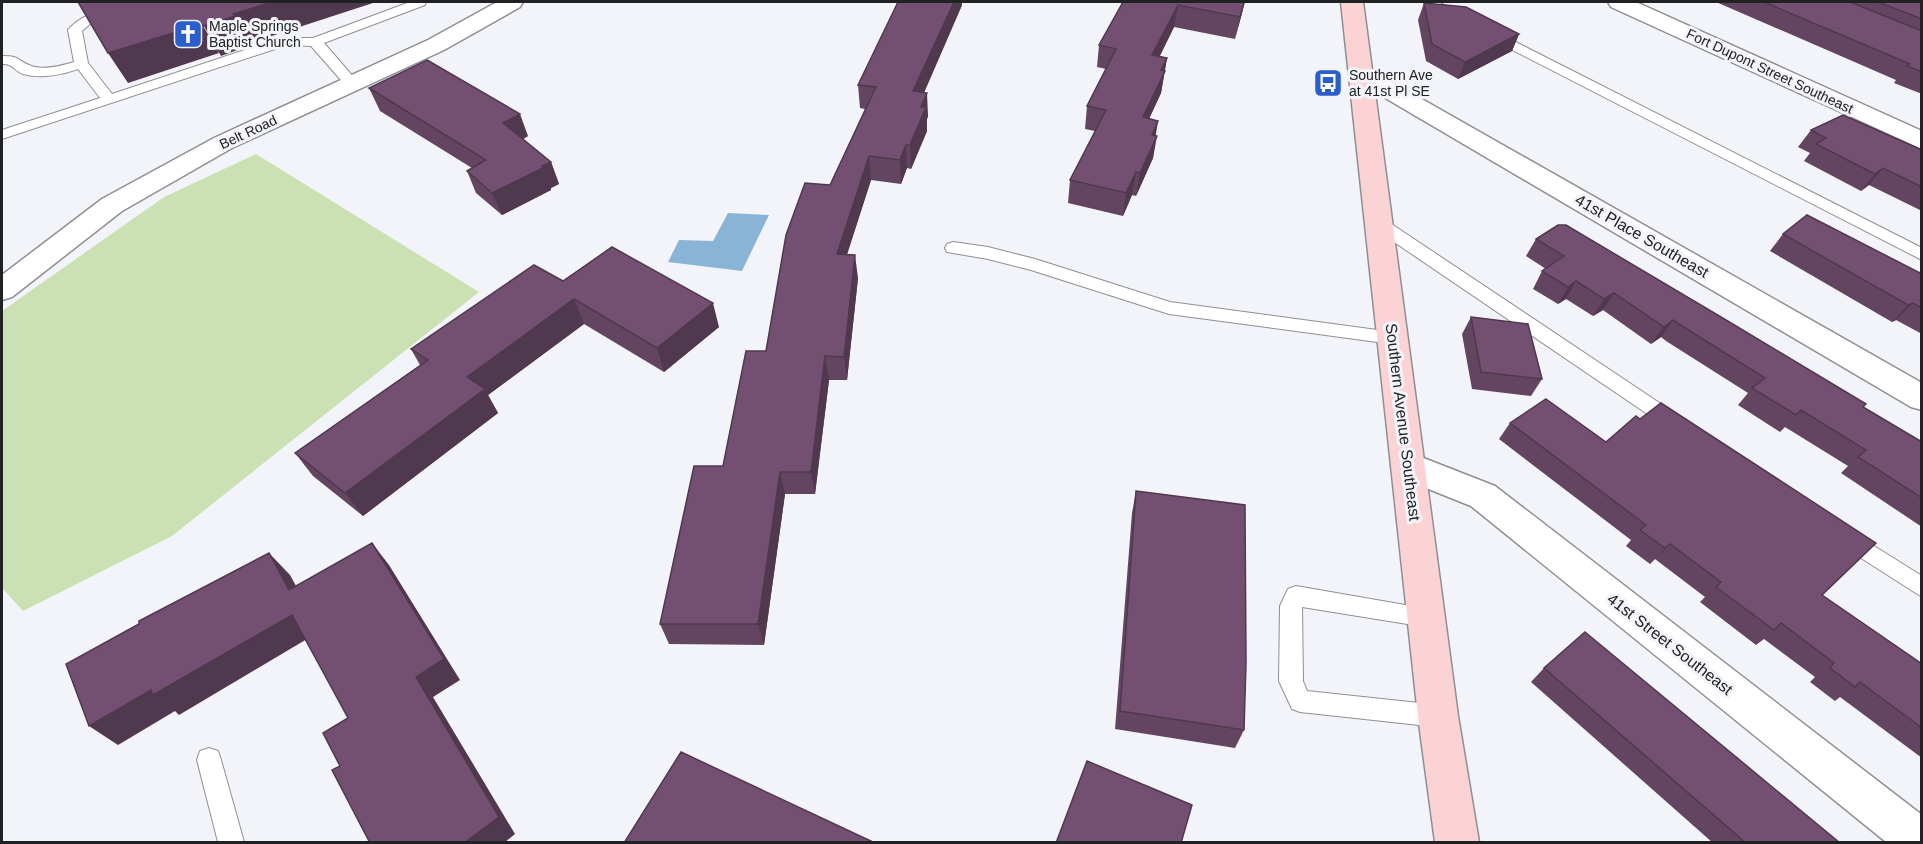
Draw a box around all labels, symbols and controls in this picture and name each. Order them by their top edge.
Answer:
church icon: Maple Springs Baptist Church [172,18,204,50]
place label: Maple Springs Baptist Church [209,18,301,50]
street label: Fort Dupont Street Southeast [1684,25,1856,117]
bus stop icon: Southern Ave at 41st Pl SE [1312,67,1344,99]
place label: Southern Ave at 41st Pl SE [1349,67,1433,99]
street label: Belt Road [217,112,279,152]
street label: 41st Place Southeast [1572,191,1712,281]
street label: Southern Avenue Southeast [1382,322,1424,522]
street label: 41st Street Southeast [1604,590,1736,698]

